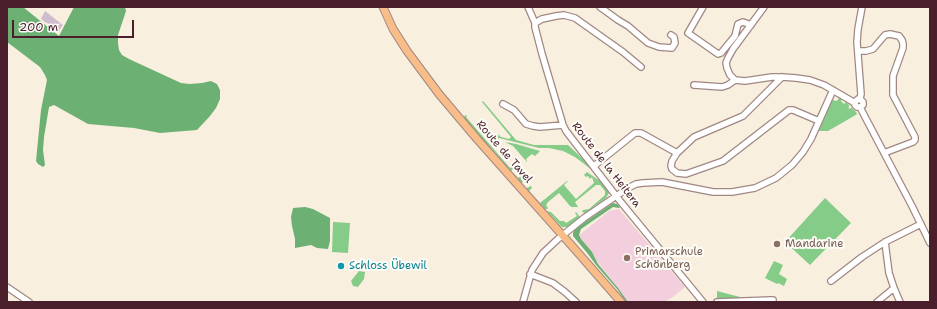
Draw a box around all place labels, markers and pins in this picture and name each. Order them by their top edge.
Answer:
place label: Mandarine [785,237,843,251]
marker: Mandarine [772,239,782,249]
place label: Primarschule Schönberg [635,245,703,271]
marker: Primarschule Schönberg [622,253,632,263]
place label: Schloss Übewil [349,259,427,273]
marker: Schloss Übewil [336,261,346,271]

